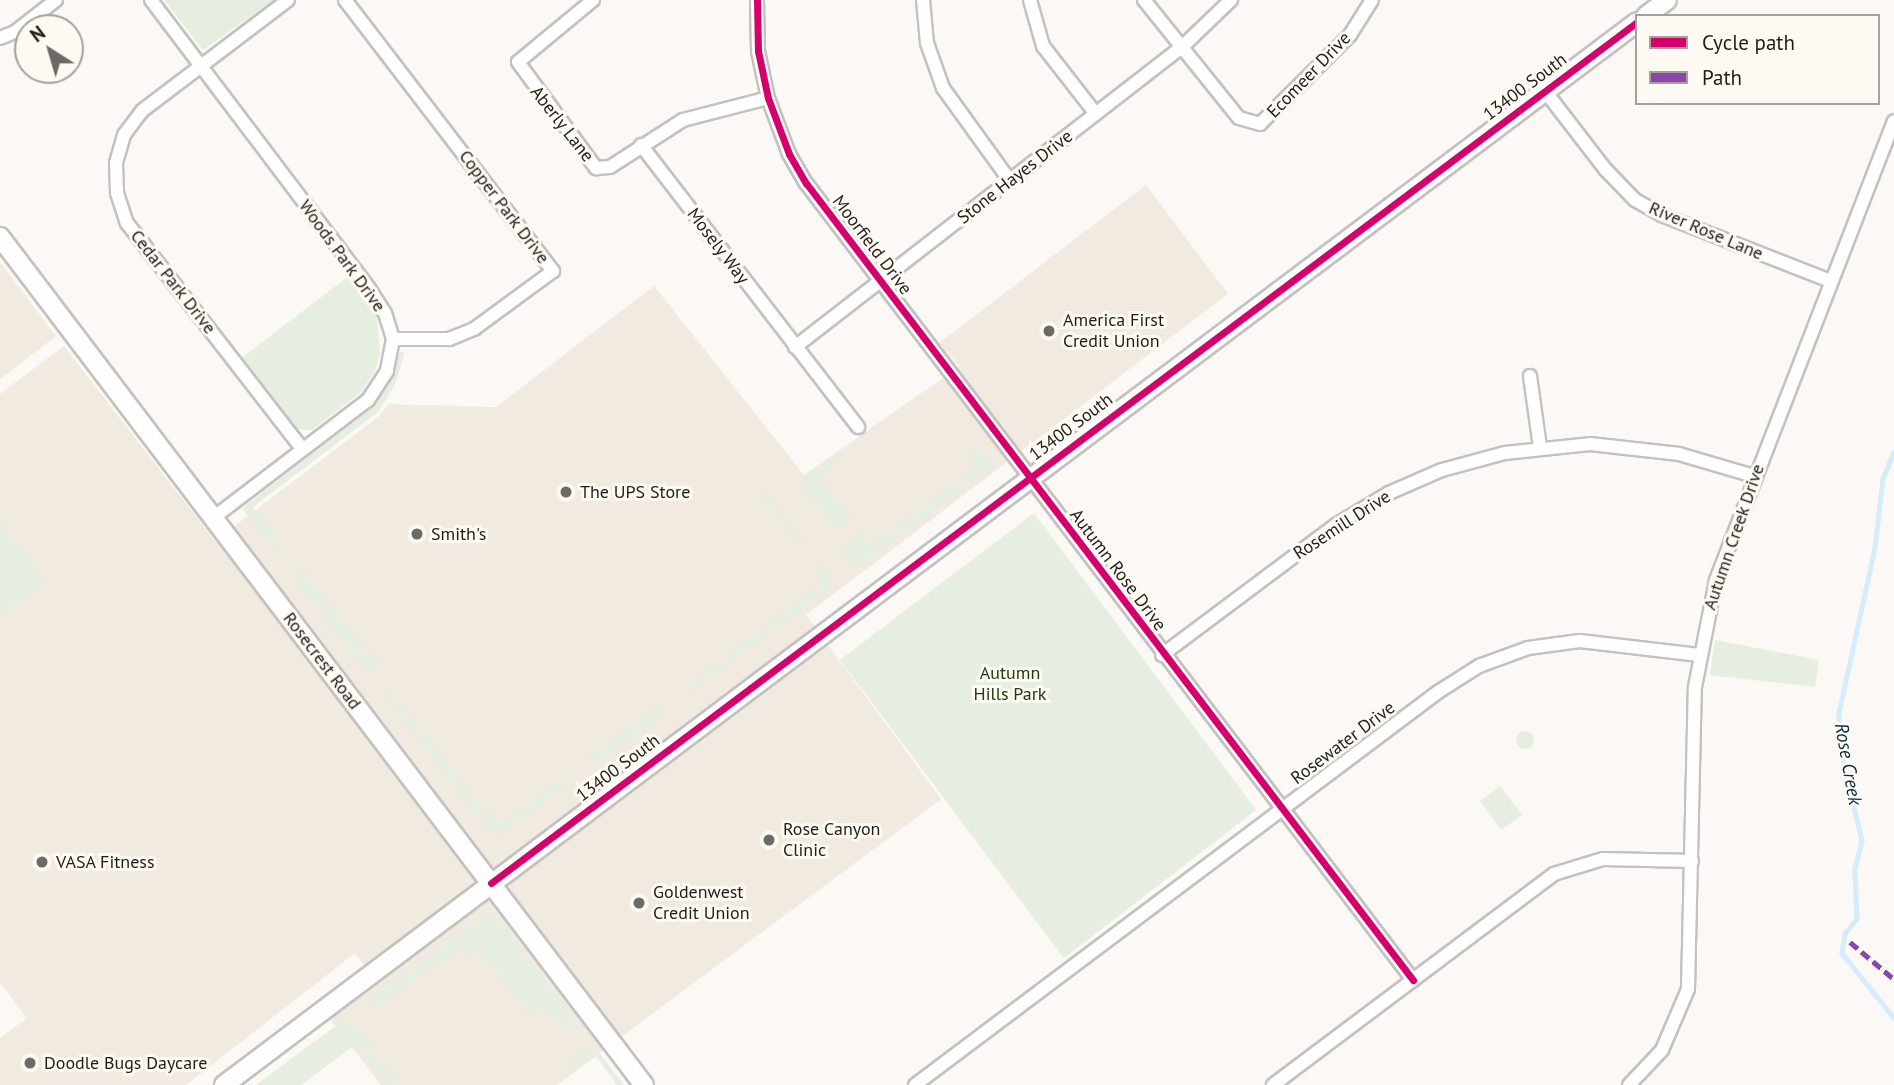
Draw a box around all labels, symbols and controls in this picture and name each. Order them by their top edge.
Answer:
north arrow [14,14,84,84]
legend [1635,14,1880,105]
text: N [25,20,50,47]
street label: Ecomeer Drive [1263,28,1355,122]
text: Cycle path [1702,29,1795,56]
street label: 13400 South [1479,49,1571,125]
text: Path [1702,64,1742,91]
street label: Aberly Lane [526,82,598,166]
street label: Stone Hayes Drive [953,125,1077,229]
street label: Copper Park Drive [454,146,554,268]
street label: Moorfield Drive [828,191,916,299]
street label: Woods Park Drive [294,196,390,316]
street label: River Rose Lane [1646,197,1766,265]
street label: Mosely Way [682,203,754,289]
street label: Cedar Park Drive [126,225,220,339]
place label: America First Credit Union [1063,310,1164,352]
marker: America First Credit Union [1041,323,1057,339]
street label: 13400 South [1025,389,1117,465]
street label: Autumn Creek Drive [1699,461,1769,613]
place label: The UPS Store [580,481,690,503]
marker: The UPS Store [558,484,574,500]
street label: Rosemill Drive [1289,486,1395,564]
street label: Autumn Rose Drive [1065,505,1171,635]
place label: Smith's [431,523,486,545]
marker: Smith's [409,526,425,542]
street label: Rosecrest Road [278,608,366,714]
park label: Autumn Hills Park [974,663,1046,706]
street label: Rosewater Drive [1287,697,1399,789]
water label: Rose Creek [1830,721,1866,807]
street label: 13400 South [572,730,664,806]
place label: Rose Canyon Clinic [783,819,880,862]
marker: Rose Canyon Clinic [761,832,777,848]
place label: VASA Fitness [56,851,155,873]
marker: VASA Fitness [34,854,50,870]
place label: Goldenwest Credit Union [653,882,750,924]
marker: Goldenwest Credit Union [631,895,647,911]
place label: Doodle Bugs Daycare [44,1052,207,1074]
marker: Doodle Bugs Daycare [22,1055,38,1071]

